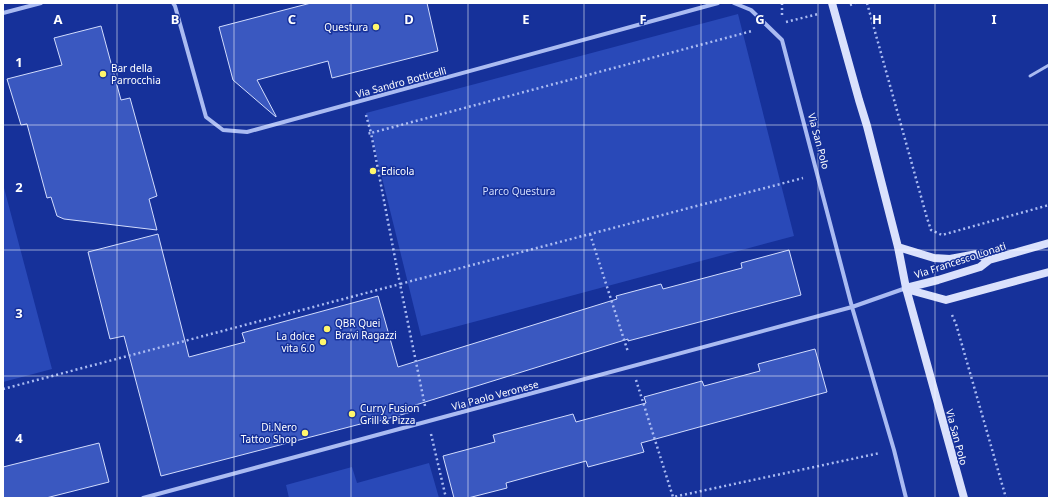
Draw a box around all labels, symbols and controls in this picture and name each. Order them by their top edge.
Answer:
text: A [54,10,63,28]
text: B [171,10,179,28]
text: C [288,10,296,28]
text: D [404,10,414,28]
text: E [522,10,530,28]
text: F [639,10,647,28]
text: G [755,10,765,28]
text: H [872,10,882,28]
text: I [991,10,997,28]
place label: Questura [324,20,368,34]
marker: Questura [371,22,381,32]
text: 1 [15,53,23,71]
place label: Bar della Parrocchia [111,61,161,87]
street label: Via Sandro Botticelli [354,63,448,101]
marker: Bar della Parrocchia [98,69,108,79]
street label: Via San Polo [805,111,833,171]
place label: Edicola [381,164,414,178]
marker: Edicola [368,166,378,176]
text: 2 [15,178,23,196]
park label: Parco Questura [483,184,555,198]
street label: Via Francesco Lonati [912,239,1008,281]
text: 3 [15,304,23,322]
place label: QBR Quei Bravi Ragazzi [335,316,397,342]
marker: QBR Quei Bravi Ragazzi [322,324,332,334]
place label: La dolce vita 6.0 [276,329,315,355]
marker: La dolce vita 6.0 [318,337,328,347]
street label: Via Paolo Veronese [450,377,540,413]
place label: Curry Fusion Grill & Pizza [360,401,419,427]
street label: Via San Polo [943,407,971,467]
marker: Curry Fusion Grill & Pizza [347,409,357,419]
place label: Di.Nero Tattoo Shop [241,420,297,446]
marker: Di.Nero Tattoo Shop [300,428,310,438]
text: 4 [15,429,23,447]

